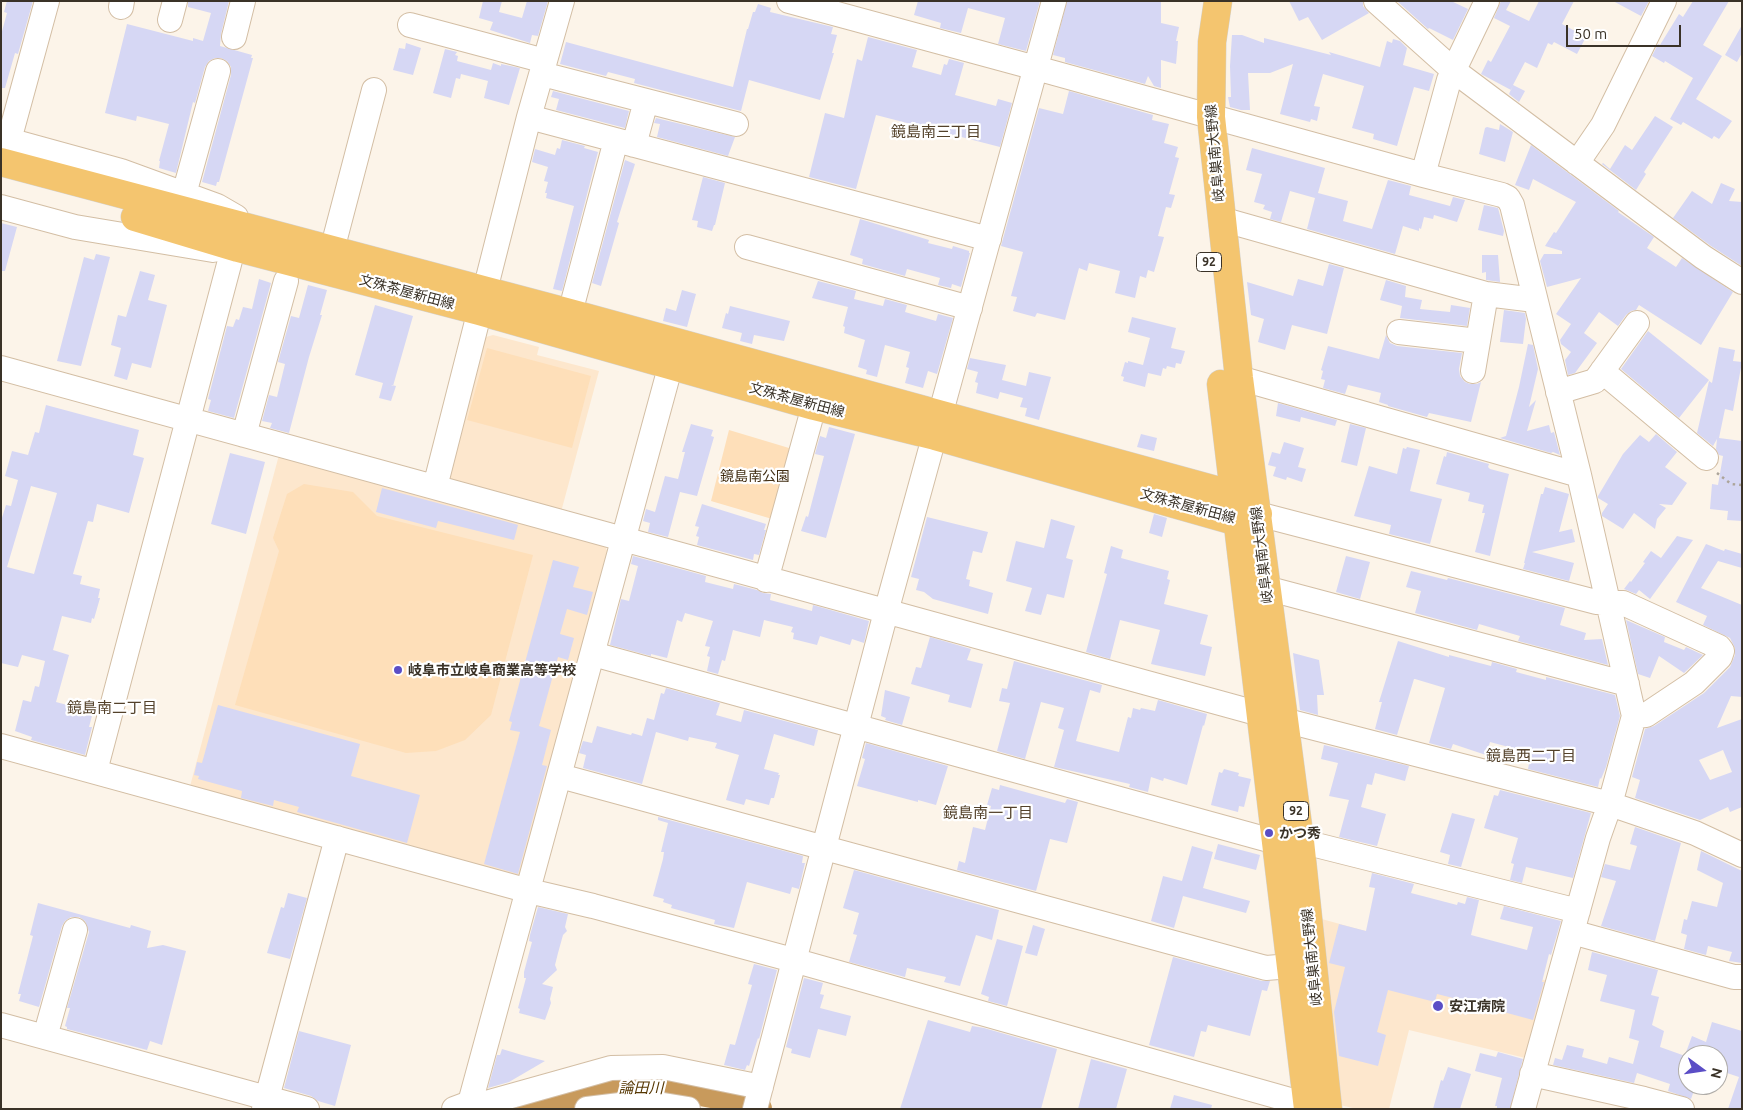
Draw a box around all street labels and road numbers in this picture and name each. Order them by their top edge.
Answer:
street label: 岐阜巣南大野線 [1202,103,1228,203]
road number: 92 [1196,252,1222,272]
street label: 文殊茶屋新田線 [357,271,457,313]
street label: 文殊茶屋新田線 [747,379,847,421]
street label: 文殊茶屋新田線 [1138,485,1238,527]
street label: 岐阜巣南大野線 [1248,505,1276,605]
road number: 92 [1284,801,1308,820]
street label: 岐阜巣南大野線 [1299,907,1325,1007]

